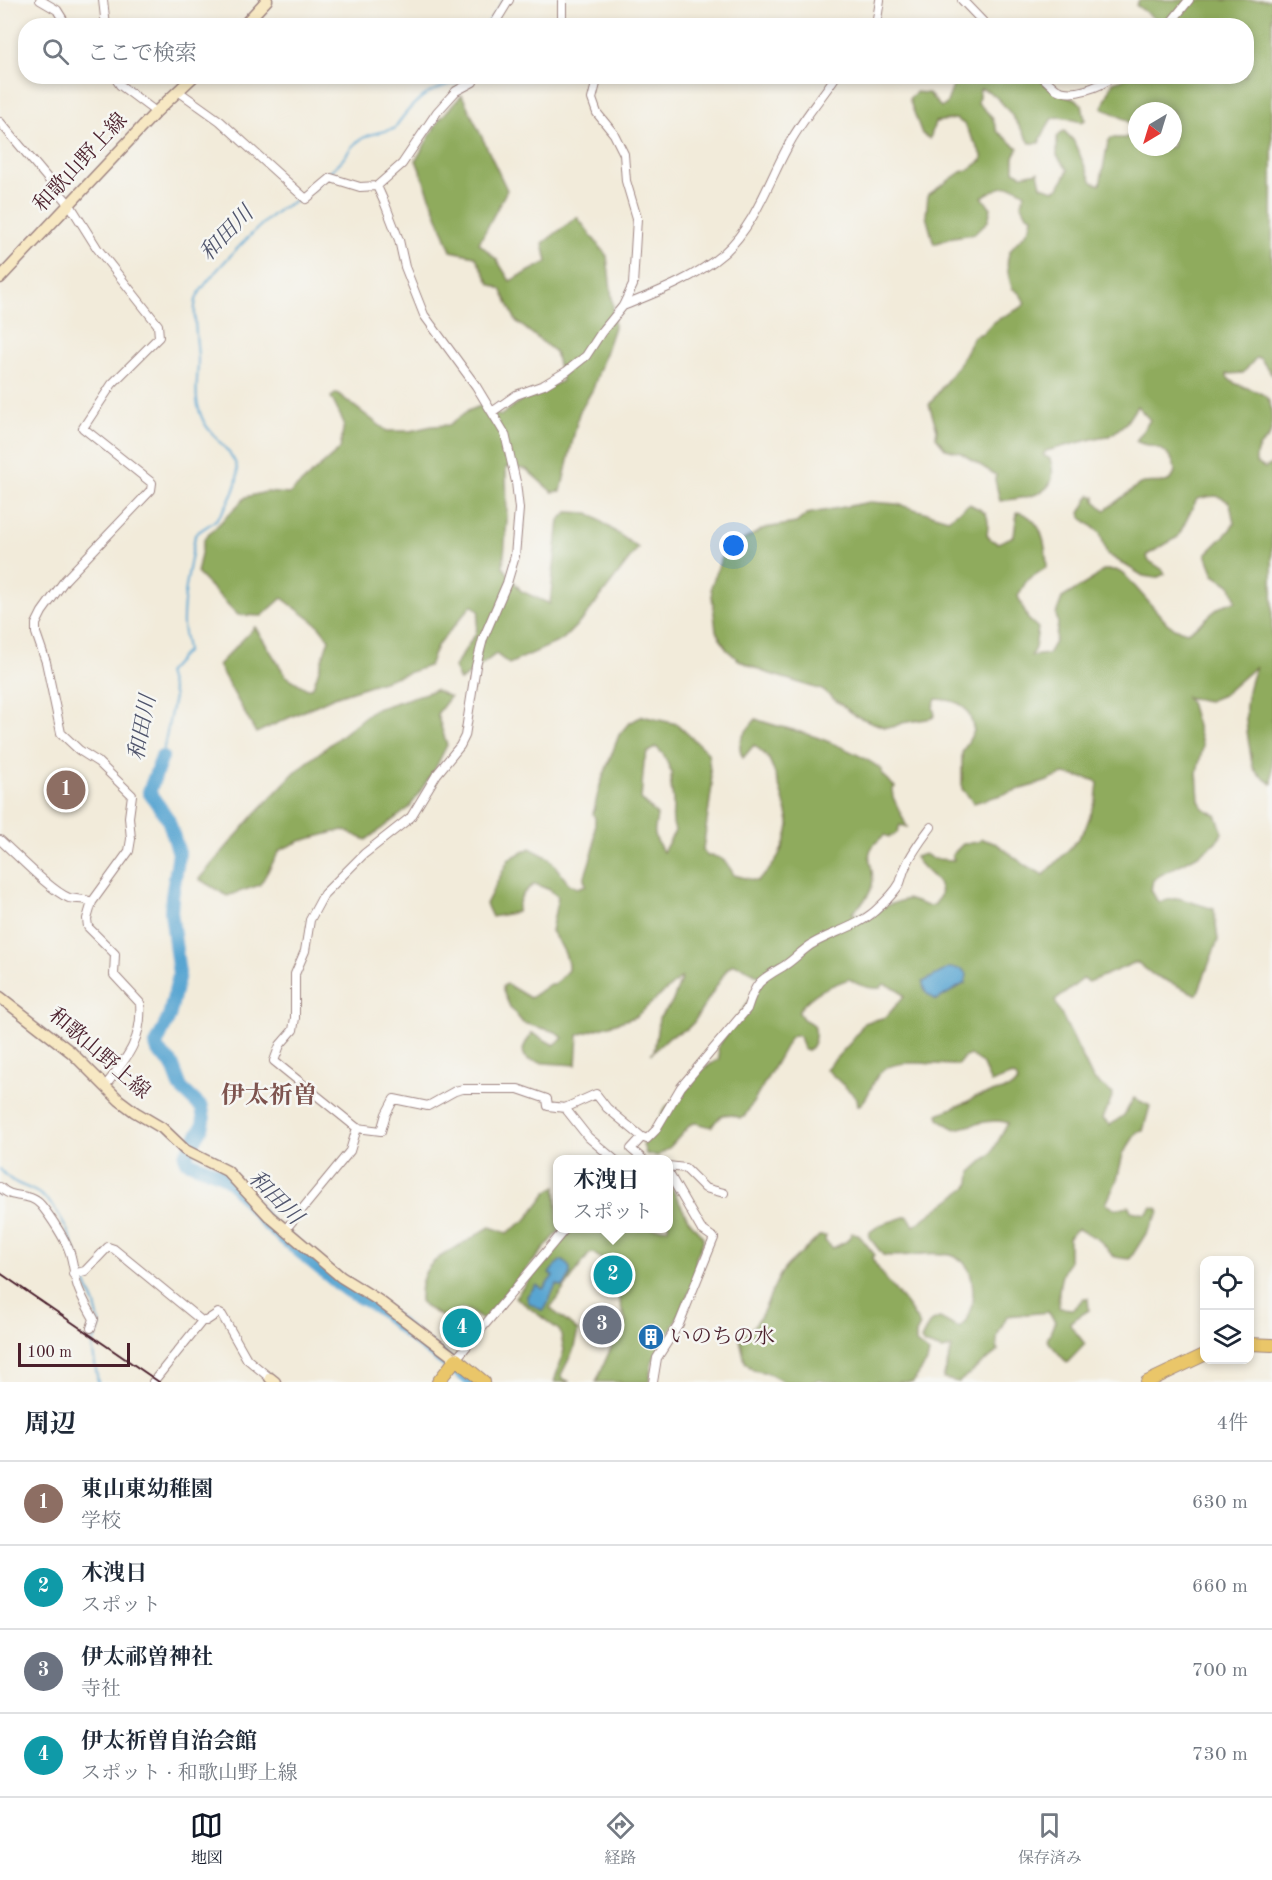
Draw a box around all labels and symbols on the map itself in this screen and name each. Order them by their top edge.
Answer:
north arrow [1128,102,1182,156]
street label: 和歌山野上線 [29,108,132,216]
water label: 和田川 [195,200,259,265]
your location [719,531,748,560]
water label: 和田川 [124,691,160,763]
pin: 1 [46,768,86,812]
street label: 和歌山野上線 [45,1003,155,1103]
district label: 伊太祈曽 [221,1082,317,1109]
water label: 和田川 [244,1165,309,1231]
pin: 2 [594,1252,632,1298]
pin: 3 [582,1302,622,1348]
pin: 4 [442,1306,482,1350]
building icon: いのちの水 [636,1322,666,1352]
place label: いのちの水 [670,1325,775,1348]
scale bar [18,1340,130,1368]

